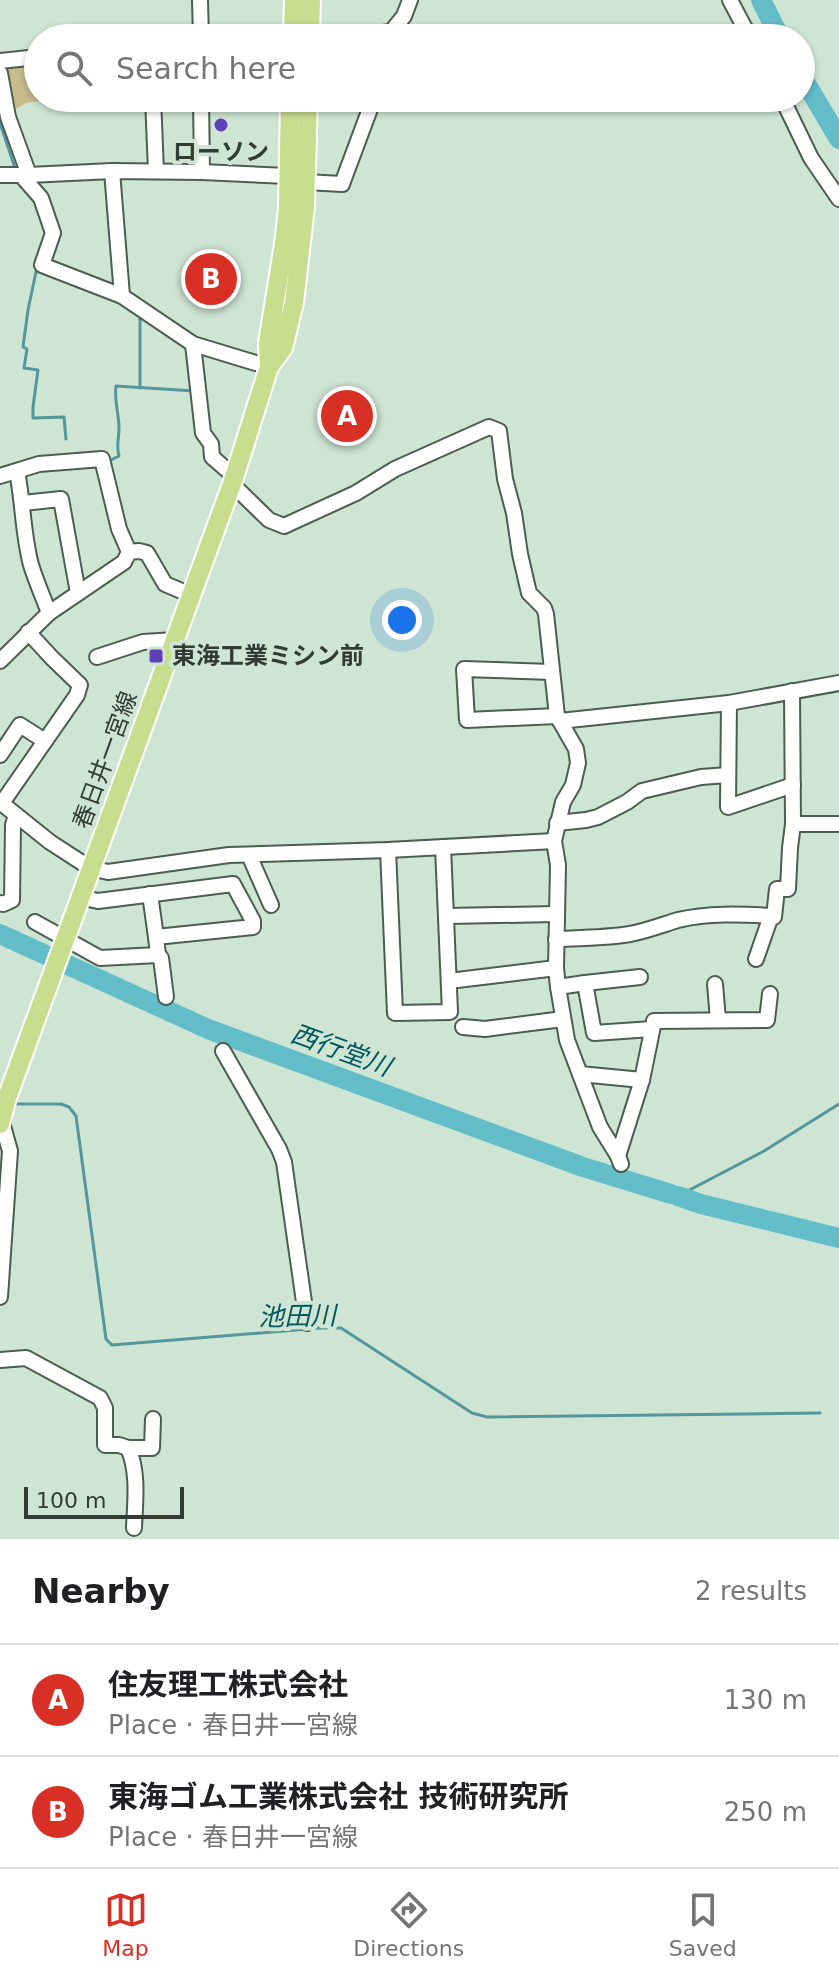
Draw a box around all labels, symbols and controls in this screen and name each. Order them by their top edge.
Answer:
search box [24,24,815,112]
icon: search [52,46,96,90]
text: Search here [116,51,296,86]
marker: ローソン [212,116,230,134]
place label: ローソン [173,138,269,166]
pin: B [185,249,237,309]
pin: A [321,386,373,446]
your location [382,600,422,640]
place label: 東海工業ミシン前 [172,642,364,670]
marker: 東海工業ミシン前 [147,647,165,665]
street label: 春日井一宮線 [67,688,143,832]
water label: 西行堂川 [287,1018,398,1083]
water label: 池田川 [258,1300,339,1332]
scale bar [24,1483,184,1519]
text: 100 m [36,1488,106,1513]
text: Nearby [32,1571,170,1611]
text: 2 results [695,1576,807,1606]
text: 住友理工株式会社 [108,1667,348,1702]
text: A [48,1685,68,1715]
text: 130 m [724,1685,807,1715]
text: Place · 春日井一宮線 [108,1710,358,1740]
text: 東海ゴム工業株式会社 技術研究所 [108,1779,568,1814]
text: B [48,1797,68,1827]
text: 250 m [724,1797,807,1827]
text: Place · 春日井一宮線 [108,1822,358,1852]
tab: Map [102,1888,149,1961]
tab: Directions [353,1888,464,1961]
tab: Saved [669,1888,737,1961]

